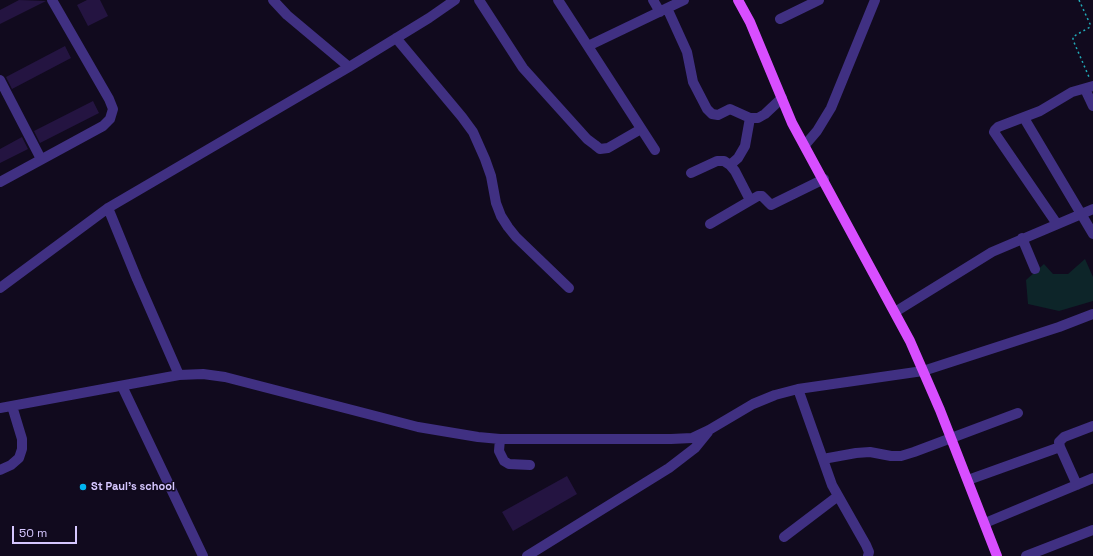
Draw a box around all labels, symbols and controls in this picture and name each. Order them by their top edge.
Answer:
place label: St Paul's school [91,480,175,494]
marker: St Paul's school [78,482,88,492]
scale bar [14,518,79,544]
text: 50 m [19,525,47,541]

